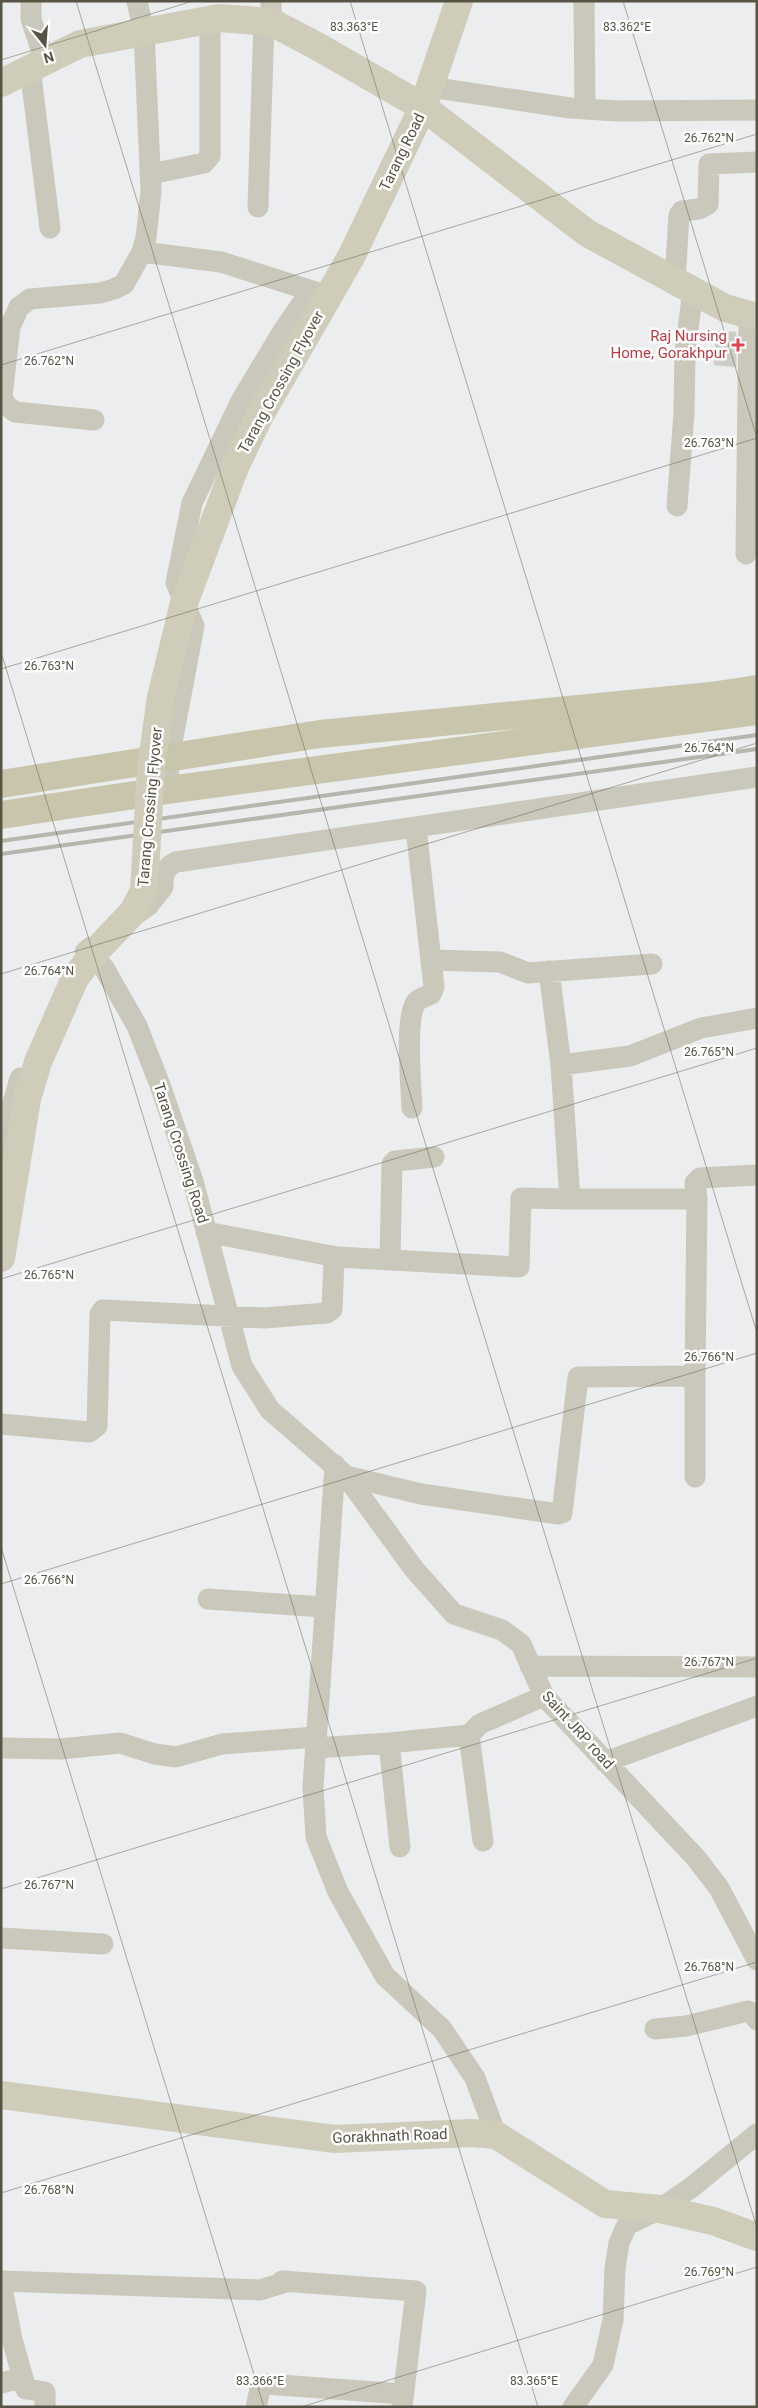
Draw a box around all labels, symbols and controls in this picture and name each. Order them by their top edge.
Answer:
north arrow [20,20,70,70]
text: 83.363°E [330,20,378,34]
text: 83.362°E [603,20,651,34]
text: N [42,48,56,67]
street label: Tarang Road [375,110,429,194]
text: 26.762°N [684,131,734,145]
street label: Tarang Crossing Flyover [234,308,328,456]
place label: Raj Nursing Home, Gorakhpur [611,327,727,362]
marker: Raj Nursing Home, Gorakhpur [731,338,745,352]
text: 26.762°N [24,354,74,368]
text: 26.763°N [684,436,734,450]
text: 26.763°N [24,659,74,673]
street label: Tarang Crossing Flyover [134,726,166,888]
text: 26.764°N [684,741,734,755]
text: 26.764°N [24,964,74,978]
text: 26.765°N [684,1045,734,1059]
street label: Tarang Crossing Road [150,1080,212,1226]
text: 26.765°N [24,1268,74,1282]
text: 26.766°N [684,1350,734,1364]
text: 26.766°N [24,1573,74,1587]
text: 26.767°N [684,1655,734,1669]
street label: Saint JRP road [538,1687,618,1773]
text: 26.767°N [24,1878,74,1892]
text: 26.768°N [684,1960,734,1974]
street label: Gorakhnath Road [332,2125,448,2147]
text: 26.768°N [24,2183,74,2197]
text: 26.769°N [684,2265,734,2279]
text: 83.366°E [236,2374,284,2388]
text: 83.365°E [510,2374,558,2388]

